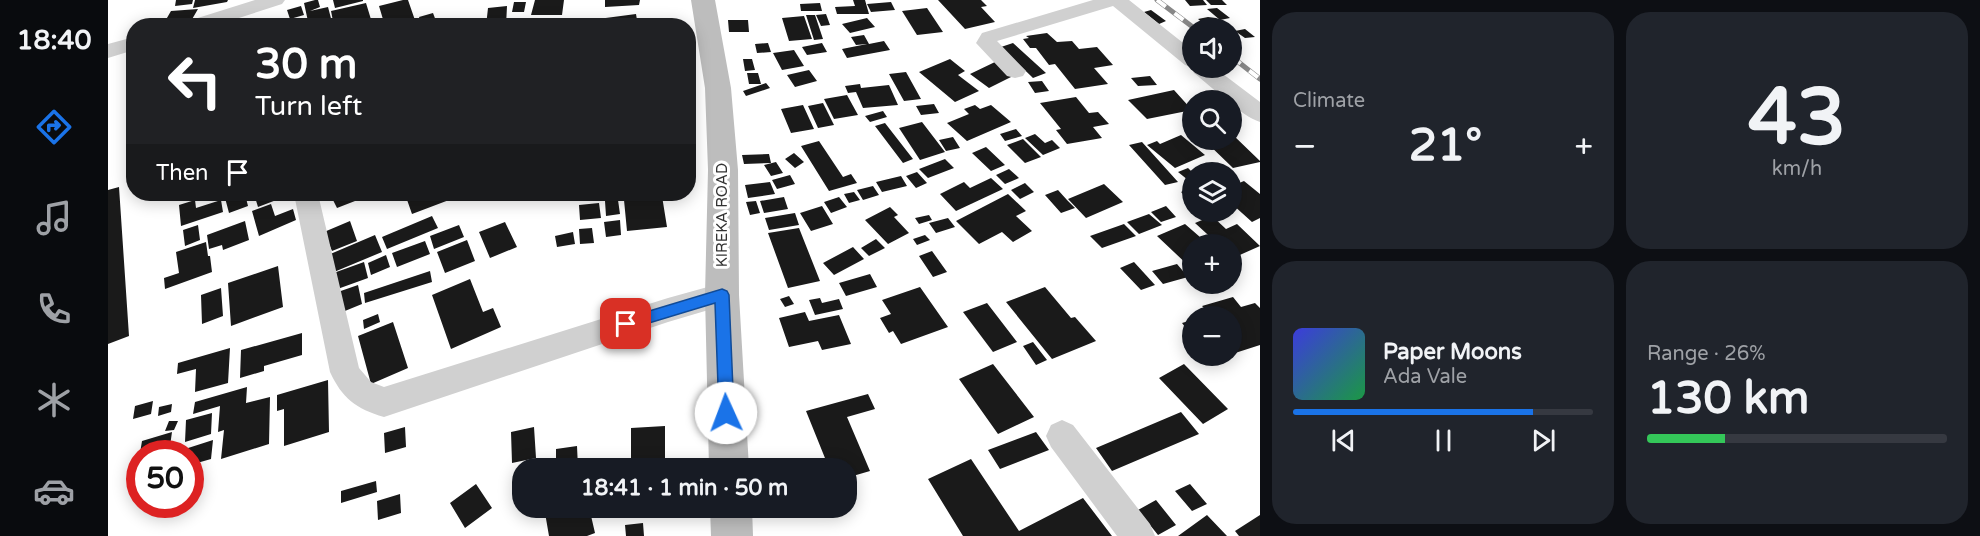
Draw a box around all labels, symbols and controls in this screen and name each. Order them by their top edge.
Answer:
map controls [1182,18,1242,366]
button: sound [1182,18,1242,78]
text: 18:40 [17,24,91,57]
text: 30 m [255,39,357,90]
icon: left [156,42,234,120]
text: 43 [1748,71,1846,165]
text: Climate [1293,89,1365,113]
text: Turn left [255,90,362,123]
button: search [1182,90,1242,150]
icon: directions [33,106,75,148]
text: 21° [1409,119,1482,173]
text: − [1293,127,1317,166]
text: + [1574,127,1593,166]
icon: arrive [221,156,254,189]
text: km/h [1772,157,1822,181]
text: Then [156,160,209,186]
button: layers [1182,162,1242,222]
street label: KIREKA ROAD [713,163,731,267]
icon: music [33,197,75,239]
button: + [1182,234,1242,294]
icon: phone [33,288,75,330]
pin [600,298,651,349]
button: − [1182,306,1242,366]
icon: arrive [609,307,642,340]
text: Paper Moons [1383,339,1522,365]
text: Range · 26% [1647,342,1766,366]
text: Ada Vale [1383,365,1467,389]
text: 130 km [1647,372,1809,426]
icon: climate [33,379,75,421]
position arrow [694,381,758,445]
icon: previous [1327,424,1360,457]
icon: pause [1427,424,1460,457]
icon: next [1527,424,1560,457]
speed limit sign: 50 [126,440,204,518]
icon: car [33,470,75,512]
text: 18:41 · 1 min · 50 m [581,475,788,501]

